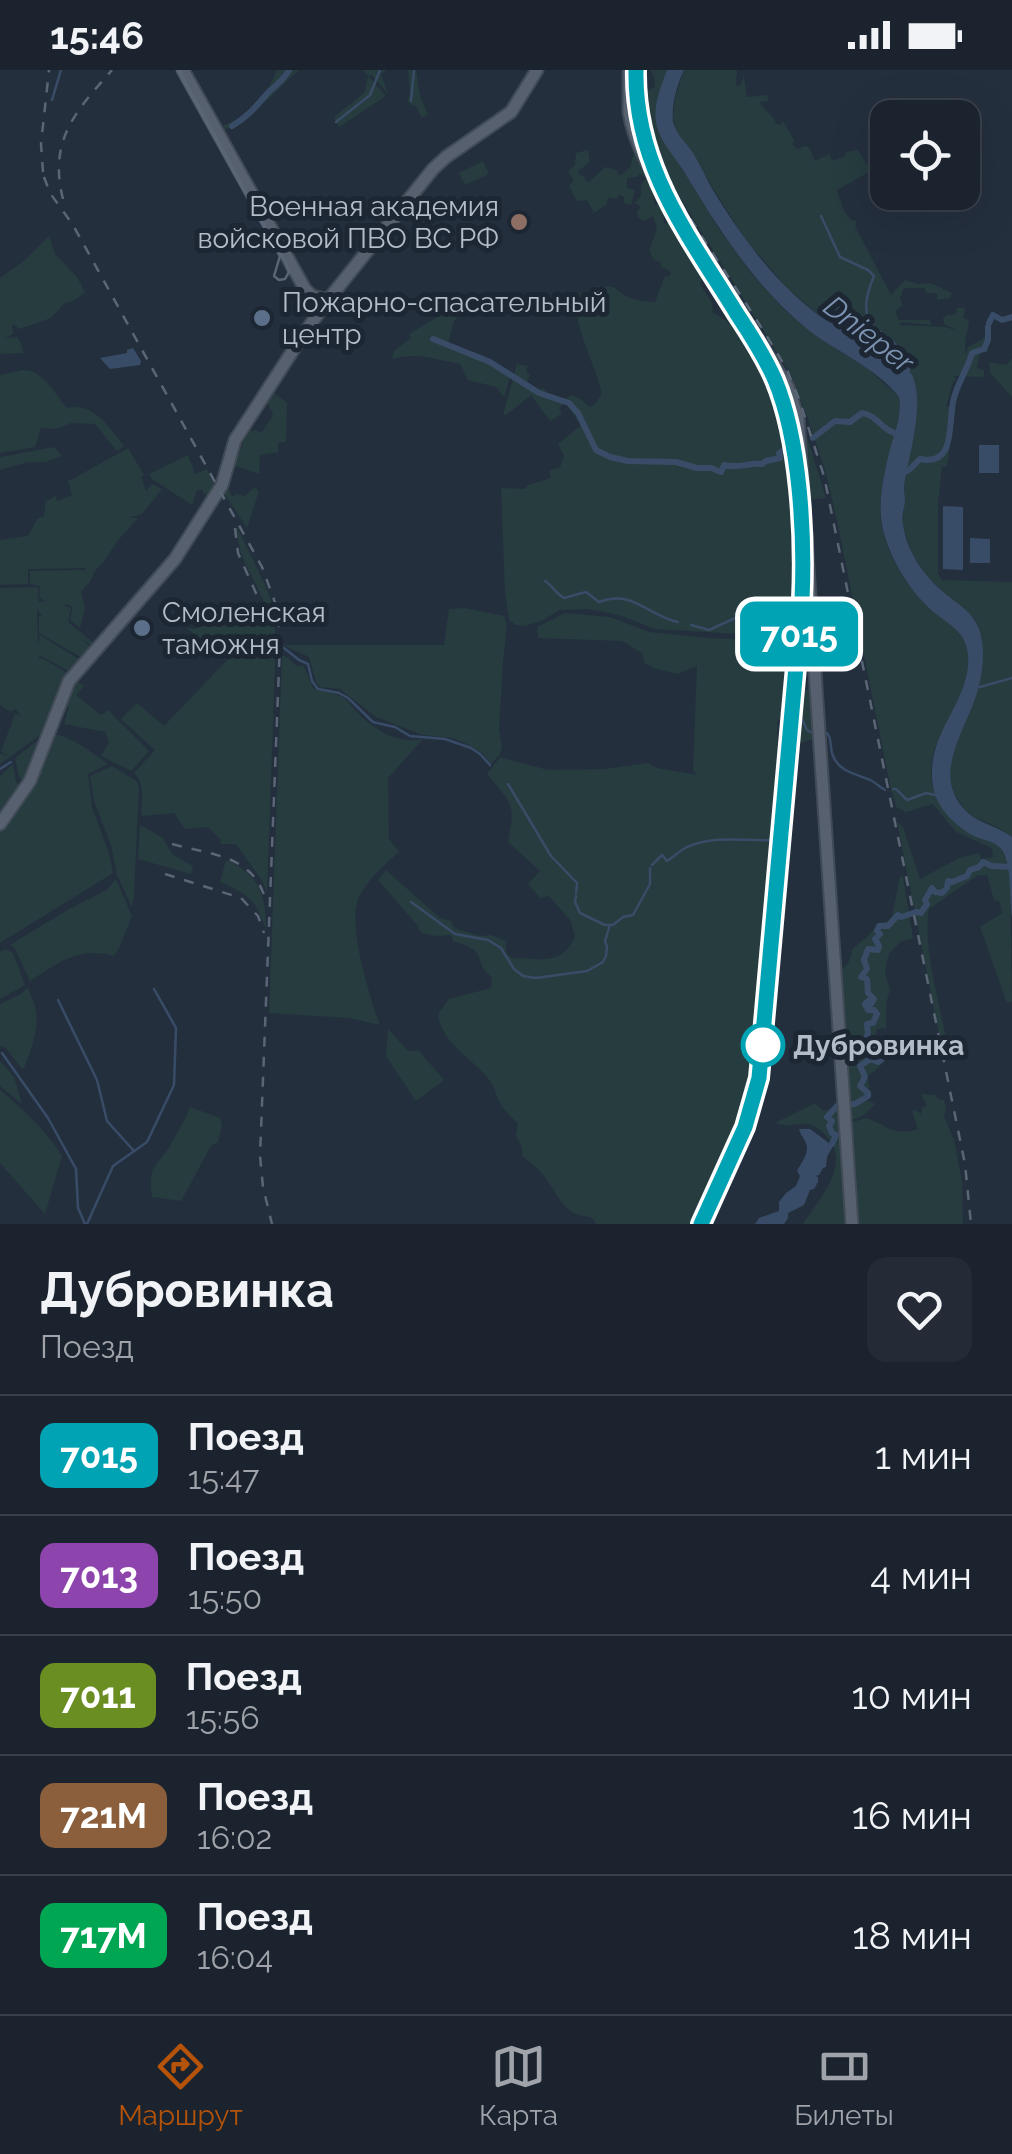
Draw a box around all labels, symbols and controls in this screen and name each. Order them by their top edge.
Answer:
text: 15:46 [50,13,144,58]
map controls [870,100,980,210]
button: locate [870,100,980,210]
place label: Военная академия войсковой ПВО ВС РФ [198,190,499,255]
marker: Военная академия войсковой ПВО ВС РФ [508,211,530,233]
place label: Пожарно-спасательный центр [282,286,606,351]
water label: Dnieper [817,288,922,381]
marker: Пожарно-спасательный центр [251,307,273,329]
place label: Смоленская таможня [162,596,326,661]
line badge: 7015 [729,602,869,666]
text: 7015 [760,614,838,655]
marker: Смоленская таможня [131,617,153,639]
marker: Дубровинка [742,1024,784,1066]
place label: Дубровинка [793,1029,964,1062]
button: heart [867,1257,972,1362]
text: Дубровинка [40,1262,334,1318]
text: Поезд [40,1328,134,1365]
text: Поезд [188,1414,304,1459]
text: 1 мин [875,1433,972,1478]
text: 7015 [60,1435,138,1476]
text: 15:47 [188,1459,259,1496]
text: Поезд [188,1534,304,1579]
text: 4 мин [870,1553,972,1598]
text: 7013 [60,1555,138,1596]
text: 15:50 [188,1579,262,1616]
text: Поезд [186,1654,302,1699]
text: 10 мин [851,1673,972,1718]
text: 7011 [60,1675,136,1716]
text: 15:56 [186,1699,260,1736]
text: Поезд [197,1774,313,1819]
text: 16 мин [852,1793,972,1838]
text: 721М [60,1795,147,1836]
text: 16:02 [197,1819,272,1856]
text: Поезд [197,1894,313,1939]
text: 18 мин [852,1913,972,1958]
text: 717М [60,1915,147,1956]
text: 16:04 [197,1939,273,1976]
tab: Маршрут [118,2039,243,2132]
tab: Карта [479,2039,558,2132]
tab: Билеты [794,2039,894,2132]

